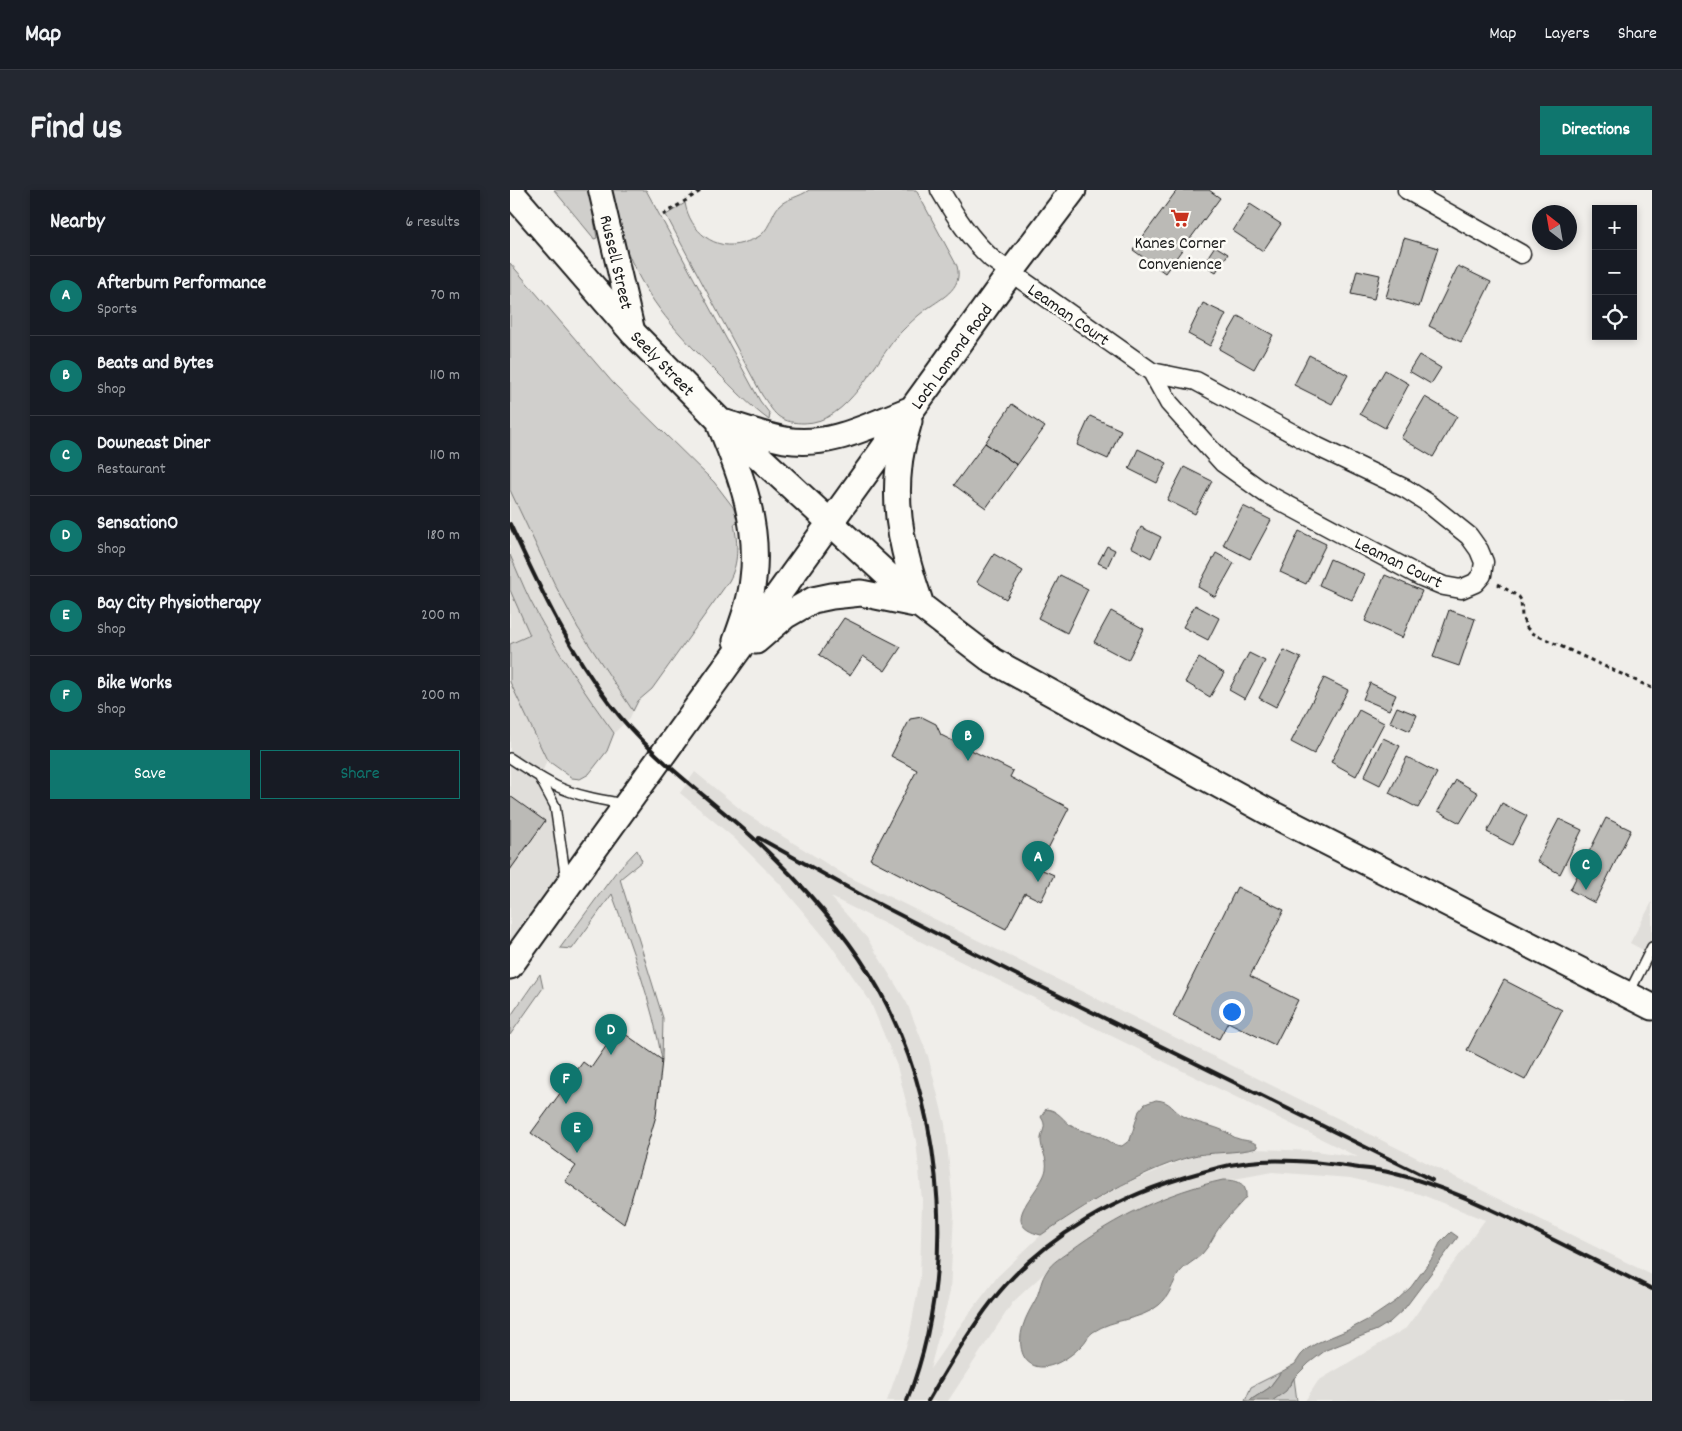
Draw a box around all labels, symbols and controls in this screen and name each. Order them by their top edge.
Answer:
text: Map [25,18,61,52]
text: Map [1489,22,1516,47]
text: Layers [1544,22,1590,47]
text: Share [1618,22,1657,47]
text: Find us [30,105,122,155]
button: Directions [1540,106,1652,155]
north arrow [1532,205,1577,250]
map controls [1592,205,1637,340]
button: + [1592,205,1637,250]
supermarket icon: Kanes Corner Convenience [1169,207,1191,229]
text: Nearby [50,208,105,238]
text: 6 results [405,211,460,234]
street label: Russell Street [592,213,638,313]
place label: Kanes Corner Convenience [1134,232,1226,278]
button: − [1592,250,1637,295]
text: Afterburn Performance [97,271,266,298]
street label: Leaman Court [1022,279,1114,354]
text: A [62,284,70,307]
text: 70 m [430,284,460,307]
button: locate [1592,295,1637,340]
text: Sports [97,298,137,321]
street label: Loch Lomond Road [906,299,1000,415]
street label: Seely Street [623,326,699,404]
text: Beats and Bytes [97,351,214,378]
text: B [62,364,70,387]
text: 110 m [430,364,460,387]
text: Shop [97,378,126,401]
text: Downeast Diner [97,431,210,458]
text: C [62,444,70,467]
text: 110 m [430,444,460,467]
text: Restaurant [97,458,166,481]
text: SensationO [97,511,178,538]
text: D [62,524,70,547]
text: 180 m [427,524,460,547]
street label: Leaman Court [1350,532,1446,596]
text: Shop [97,538,126,561]
text: Bay City Physiotherapy [97,591,260,618]
text: E [62,604,70,627]
text: 200 m [421,604,460,627]
text: Shop [97,618,126,641]
text: Bike Works [97,671,172,698]
text: F [62,684,70,707]
text: 200 m [421,684,460,707]
text: Shop [97,698,126,721]
pin: B [952,720,984,761]
button: Save [50,750,250,799]
button: Share [260,750,460,799]
pin: A [1022,841,1054,882]
pin: C [1570,849,1602,890]
your location [1219,999,1245,1025]
pin: D [595,1014,627,1055]
pin: F [550,1063,582,1104]
pin: E [561,1112,593,1153]

